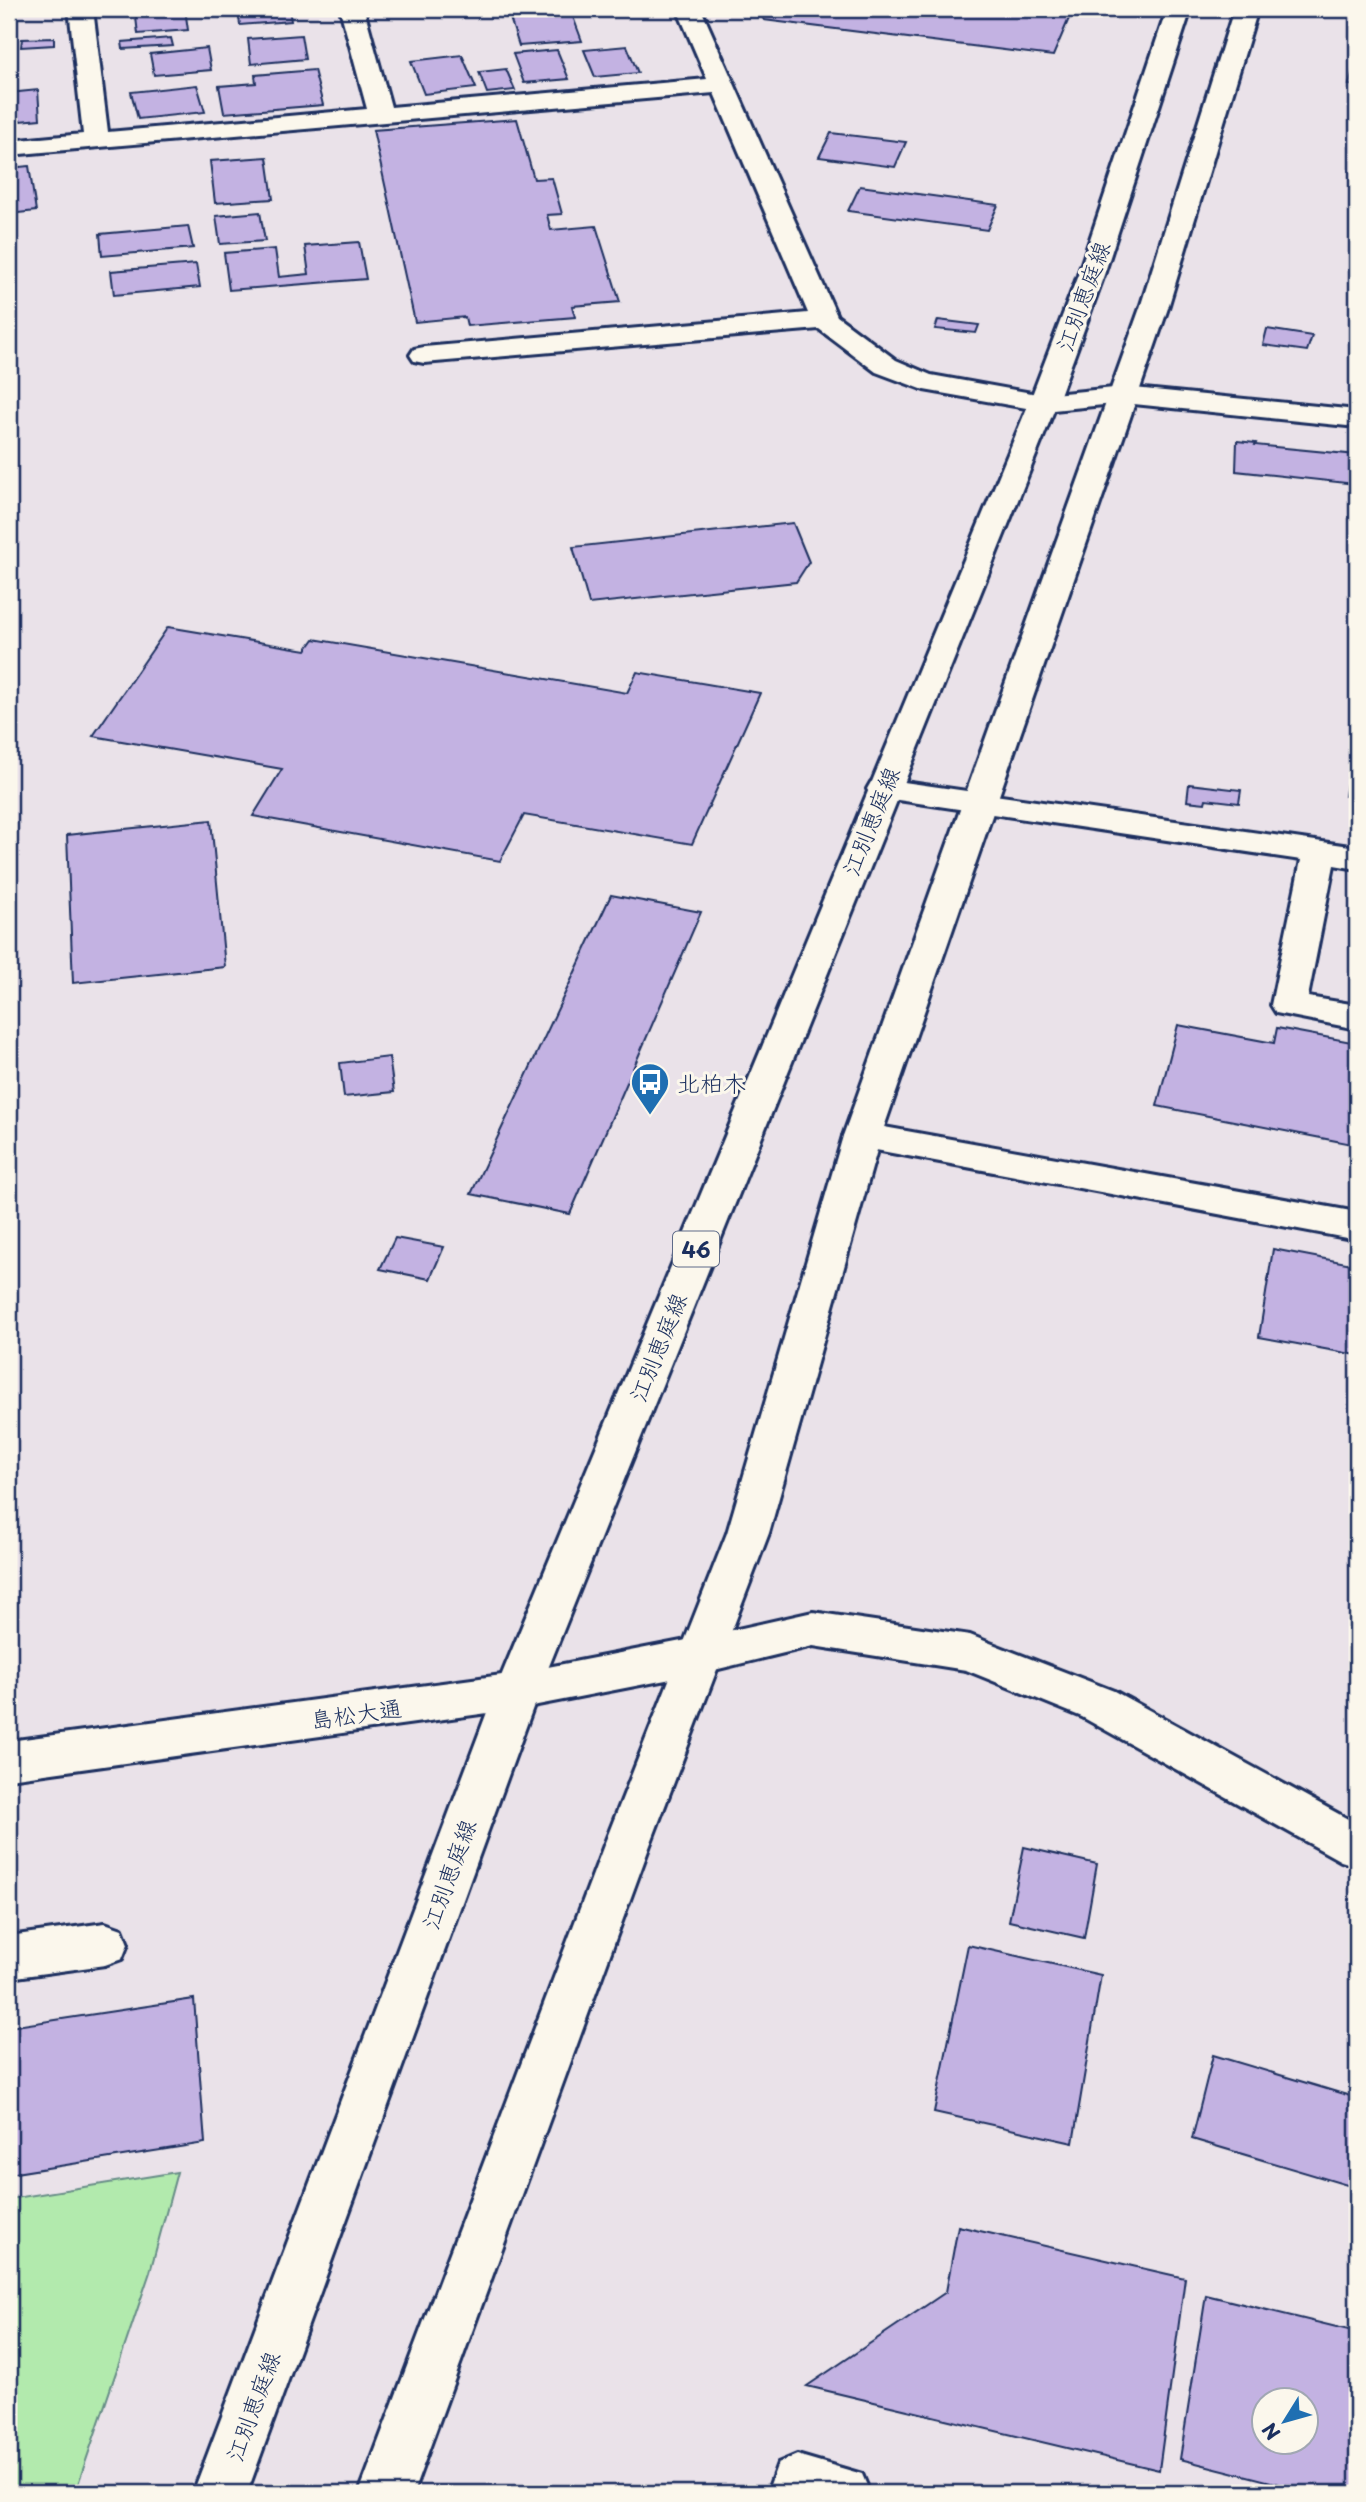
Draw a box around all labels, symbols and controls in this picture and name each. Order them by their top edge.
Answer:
street label: 江別恵庭線 [1046,236,1118,356]
street label: 江別恵庭線 [832,761,908,881]
bus stop icon: 北柏木 [629,1061,671,1116]
place label: 北柏木 [677,1065,746,1100]
road number: 46 [673,1232,719,1266]
street label: 江別恵庭線 [619,1287,695,1407]
street label: 島松大通 [308,1689,404,1737]
street label: 江別恵庭線 [412,1814,484,1934]
street label: 江別恵庭線 [216,2346,288,2466]
north arrow [1250,2386,1320,2456]
text: N [1255,2417,1286,2446]

